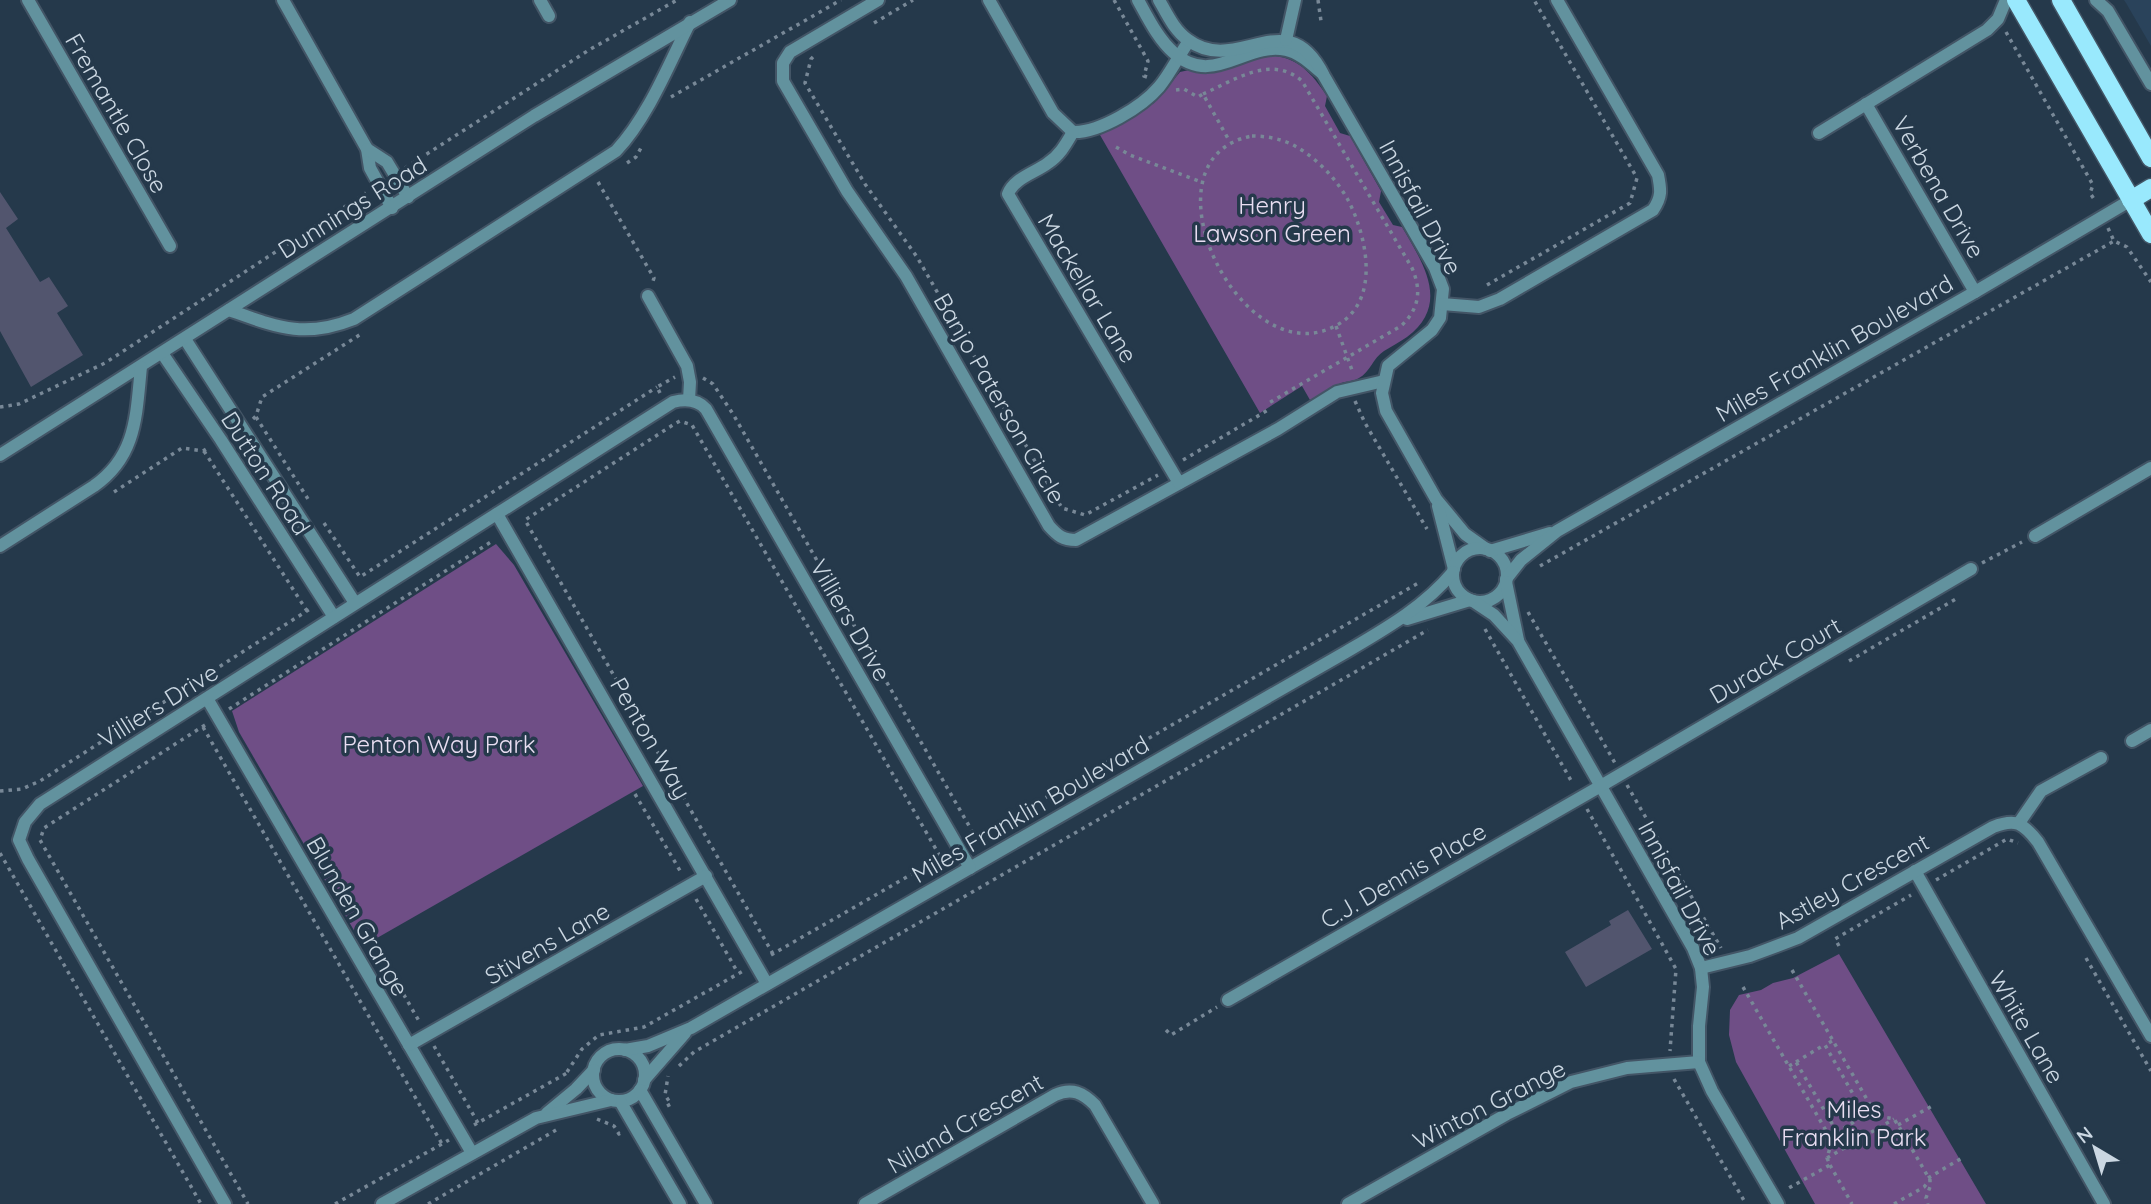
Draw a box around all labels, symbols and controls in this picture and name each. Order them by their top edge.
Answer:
street label: Fremantle Close [59,28,175,198]
street label: Verbena Drive [1886,111,1992,263]
street label: Innisfail Drive [1373,134,1469,280]
street label: Dunnings Road [272,149,432,265]
park label: Henry Lawson Green [1193,190,1351,248]
street label: Mackellar Lane [1032,208,1144,368]
street label: Miles Franklin Boulevard [1710,268,1958,428]
street label: Banjo Paterson Circle [927,287,1073,509]
street label: Dutton Road [215,405,317,541]
street label: Villiers Drive [804,554,898,686]
street label: Durack Court [1704,610,1846,710]
street label: Villiers Drive [93,656,223,754]
street label: Penton Way [604,672,698,804]
park label: Penton Way Park [343,729,535,759]
street label: Miles Franklin Boulevard [906,729,1154,889]
street label: C.J. Dennis Place [1315,815,1491,935]
street label: Innisfail Drive [1632,815,1728,961]
street label: Astley Crescent [1770,826,1934,936]
street label: Blunden Grange [300,831,416,1001]
street label: Stivens Lane [479,895,615,991]
street label: White Lane [1983,965,2071,1089]
street label: Winton Grange [1408,1053,1570,1155]
street label: Niland Crescent [882,1066,1048,1180]
park label: Miles Franklin Park [1781,1094,1927,1152]
north arrow [2060,1113,2130,1183]
text: N [2072,1121,2097,1148]

